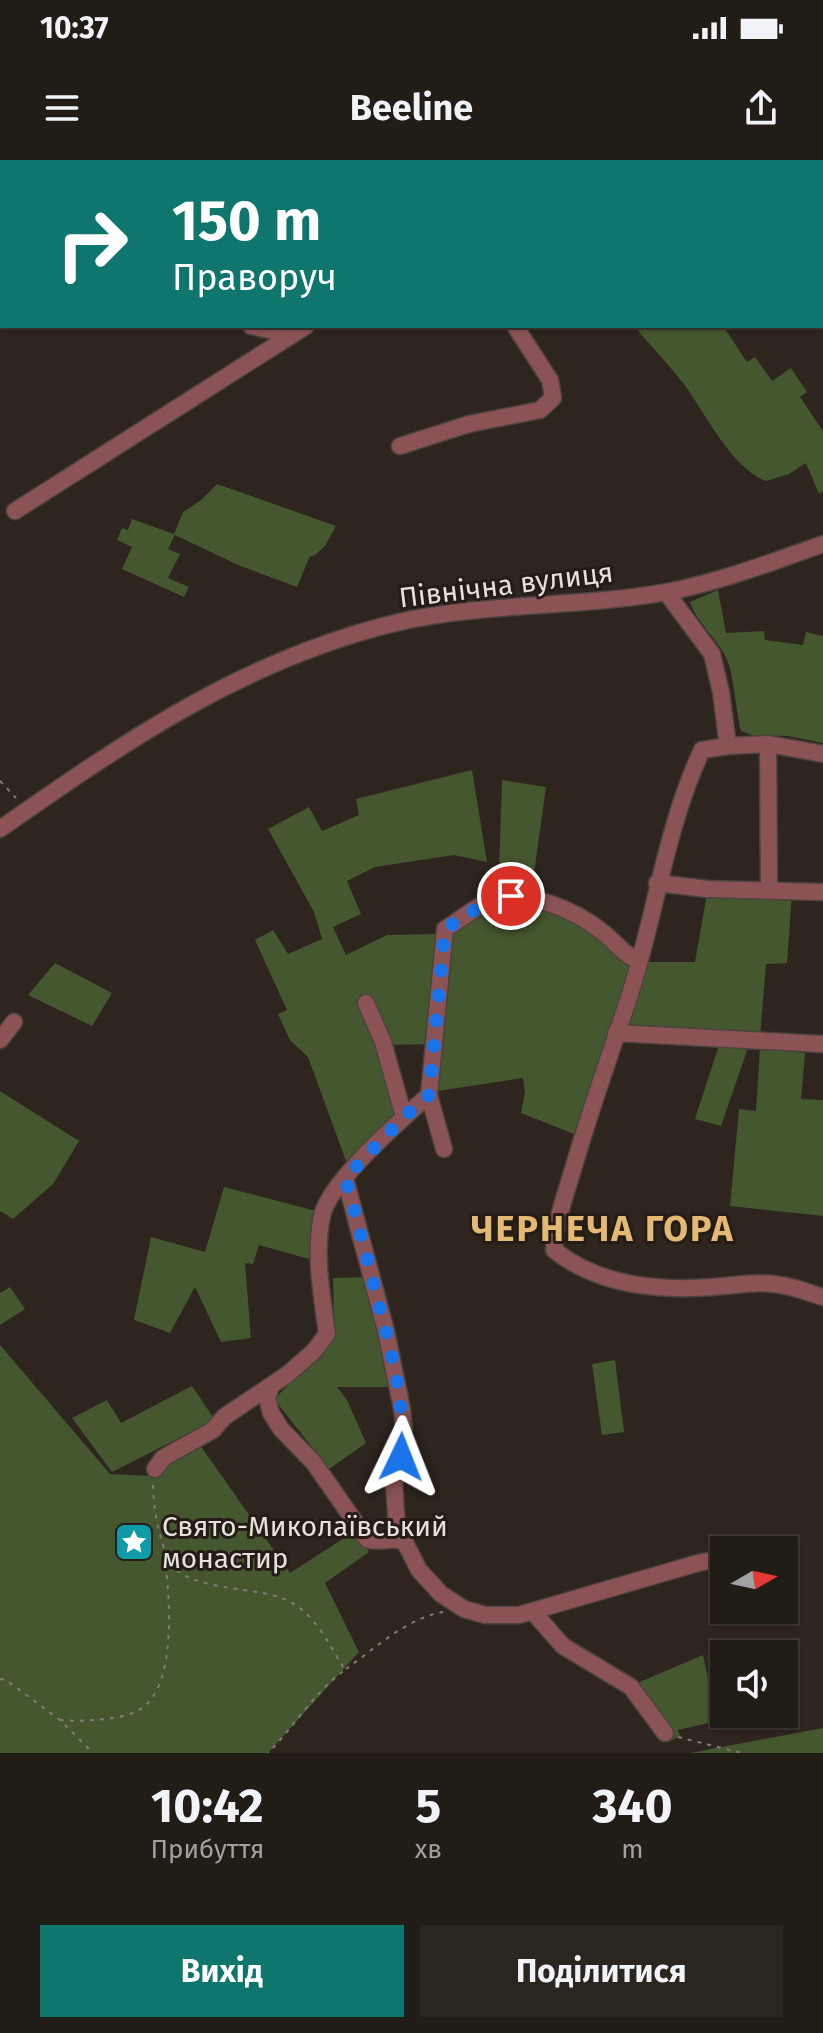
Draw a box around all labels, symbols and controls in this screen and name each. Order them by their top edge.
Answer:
text: 10:37 [40,10,109,46]
icon: menu [40,86,84,130]
text: Beeline [350,86,473,130]
icon: share [739,86,783,130]
text: 150 m [172,188,321,255]
icon: right [40,192,144,296]
text: Праворуч [172,256,337,300]
street label: Північна вулиця [397,555,615,615]
pin [477,862,545,930]
icon: arrive [489,874,533,918]
district label: ЧЕРНЕЧА ГОРА [471,1207,735,1251]
position arrow [359,1415,443,1499]
place label: Свято-Миколаївський монастир [162,1510,448,1575]
place icon: Свято-Миколаївський монастир [113,1521,155,1563]
north arrow [710,1536,798,1624]
map controls [710,1536,798,1728]
button: sound [710,1640,798,1728]
text: 10:42 [151,1777,264,1835]
text: 5 [416,1777,441,1835]
text: 340 [592,1777,673,1835]
text: Прибуття [150,1834,264,1865]
text: хв [415,1834,442,1865]
text: m [621,1834,644,1865]
button: Вихід [40,1925,404,2017]
button: Поділитися [420,1925,783,2017]

